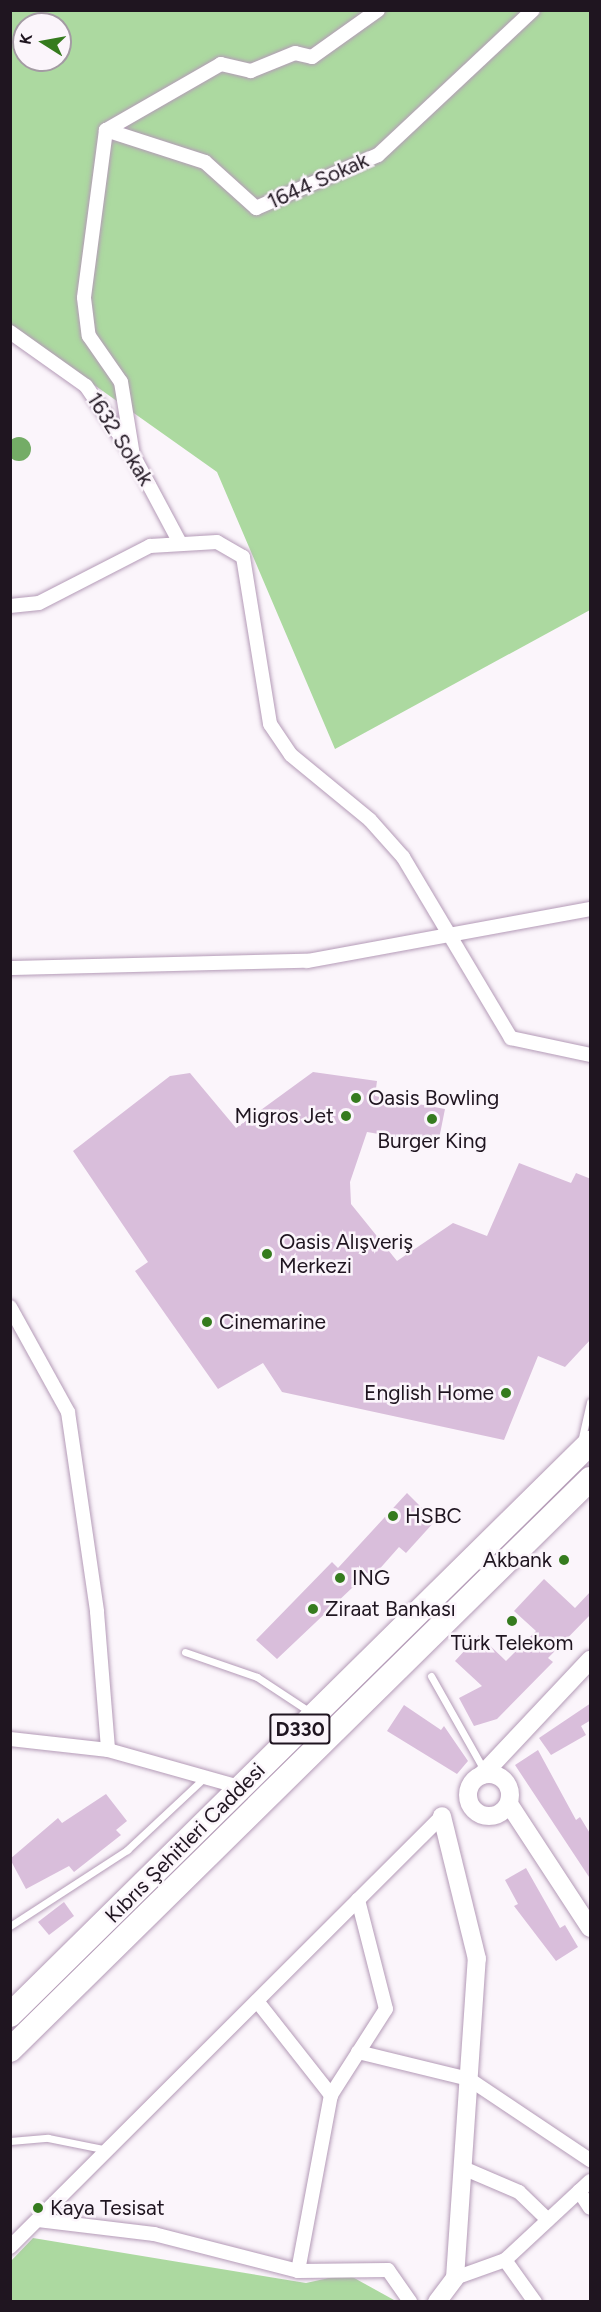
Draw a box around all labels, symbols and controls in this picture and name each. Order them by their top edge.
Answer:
north arrow [12,12,72,72]
text: K [15,32,36,46]
street label: 1644 Sokak [264,148,372,214]
street label: 1632 Sokak [82,388,158,490]
place label: Oasis Bowling [368,1085,499,1111]
marker: Oasis Bowling [349,1091,363,1105]
place label: Migros Jet [235,1103,334,1129]
marker: Migros Jet [339,1109,353,1123]
marker: Burger King [425,1112,439,1126]
place label: Burger King [377,1128,487,1154]
place label: Oasis Alışveriş Merkezi [279,1229,413,1279]
marker: Oasis Alışveriş Merkezi [260,1247,274,1261]
place label: Cinemarine [219,1309,326,1335]
marker: Cinemarine [200,1315,214,1329]
place label: English Home [364,1380,494,1406]
marker: English Home [499,1386,513,1400]
place label: HSBC [405,1503,462,1529]
marker: HSBC [386,1509,400,1523]
place label: Akbank [483,1547,552,1573]
marker: Akbank [557,1553,571,1567]
place label: ING [352,1565,390,1591]
marker: ING [333,1571,347,1585]
place label: Ziraat Bankası [325,1596,456,1622]
marker: Ziraat Bankası [306,1602,320,1616]
marker: Türk Telekom [505,1614,519,1628]
place label: Türk Telekom [451,1630,573,1656]
road number: D330 [268,1712,332,1746]
street label: Kıbrıs Şehitleri Caddesi [100,1758,270,1928]
place label: Kaya Tesisat [50,2195,165,2221]
marker: Kaya Tesisat [31,2201,45,2215]

